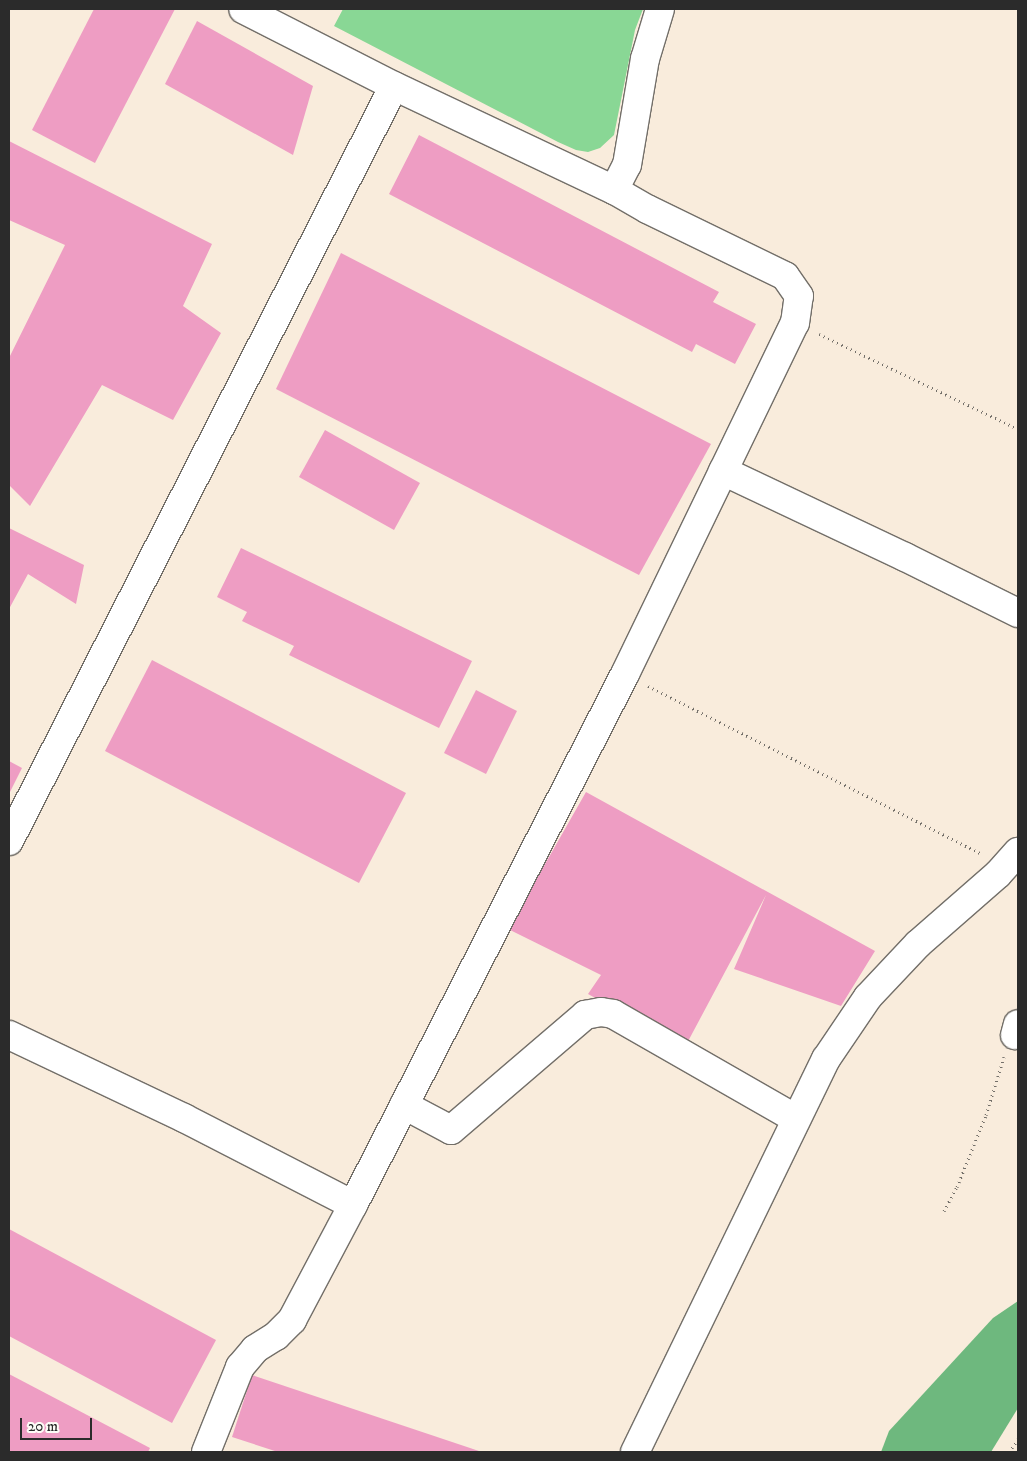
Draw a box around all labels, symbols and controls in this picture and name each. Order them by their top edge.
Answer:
scale bar [22,1408,95,1440]
text: 20 m [28,1417,58,1436]

